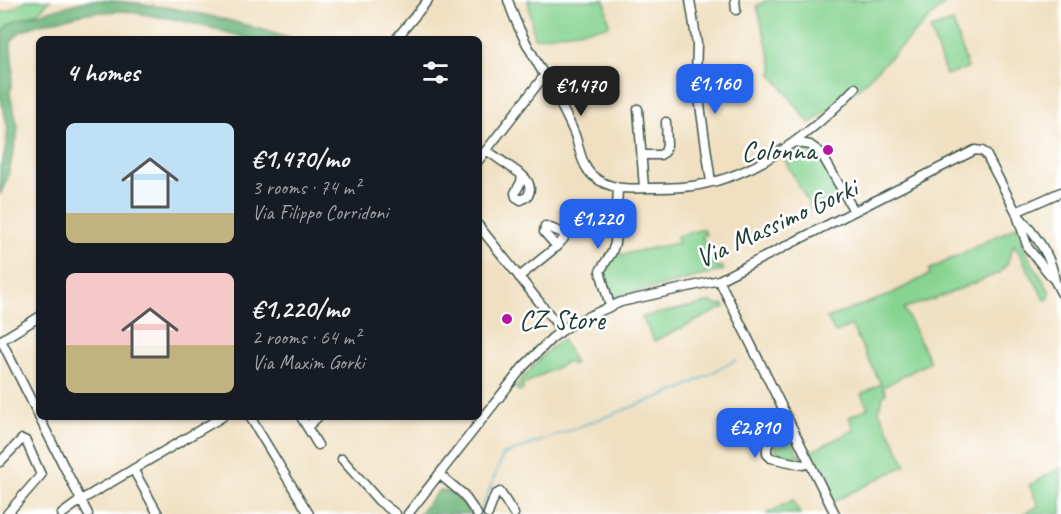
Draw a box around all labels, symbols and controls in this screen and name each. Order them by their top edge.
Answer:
text: 4 homes [66,56,139,89]
icon: filters [419,56,452,89]
pin: €1,160 [666,64,764,115]
pin: €1,470 [532,66,630,117]
text: €1,160 [690,71,740,96]
text: €1,470 [557,73,605,98]
place label: Colonna [742,133,819,168]
text: €1,470/mo [252,142,349,175]
marker: Colonna [821,143,835,157]
icon: home [114,147,186,219]
street label: Via Massimo Gorki [690,168,866,275]
text: 3 rooms · 74 m² [252,175,360,200]
pin: €1,220 [549,199,647,250]
text: Via Filippo Corridoni [252,200,388,225]
text: €1,220 [574,206,622,231]
text: €1,220/mo [252,292,349,325]
icon: home [114,297,186,369]
place label: CZ Store [519,302,607,337]
marker: CZ Store [500,312,514,326]
text: 2 rooms · 64 m² [252,325,360,350]
text: Via Maxim Gorki [252,350,364,375]
pin: €2,810 [706,408,804,459]
text: €2,810 [731,415,779,440]

